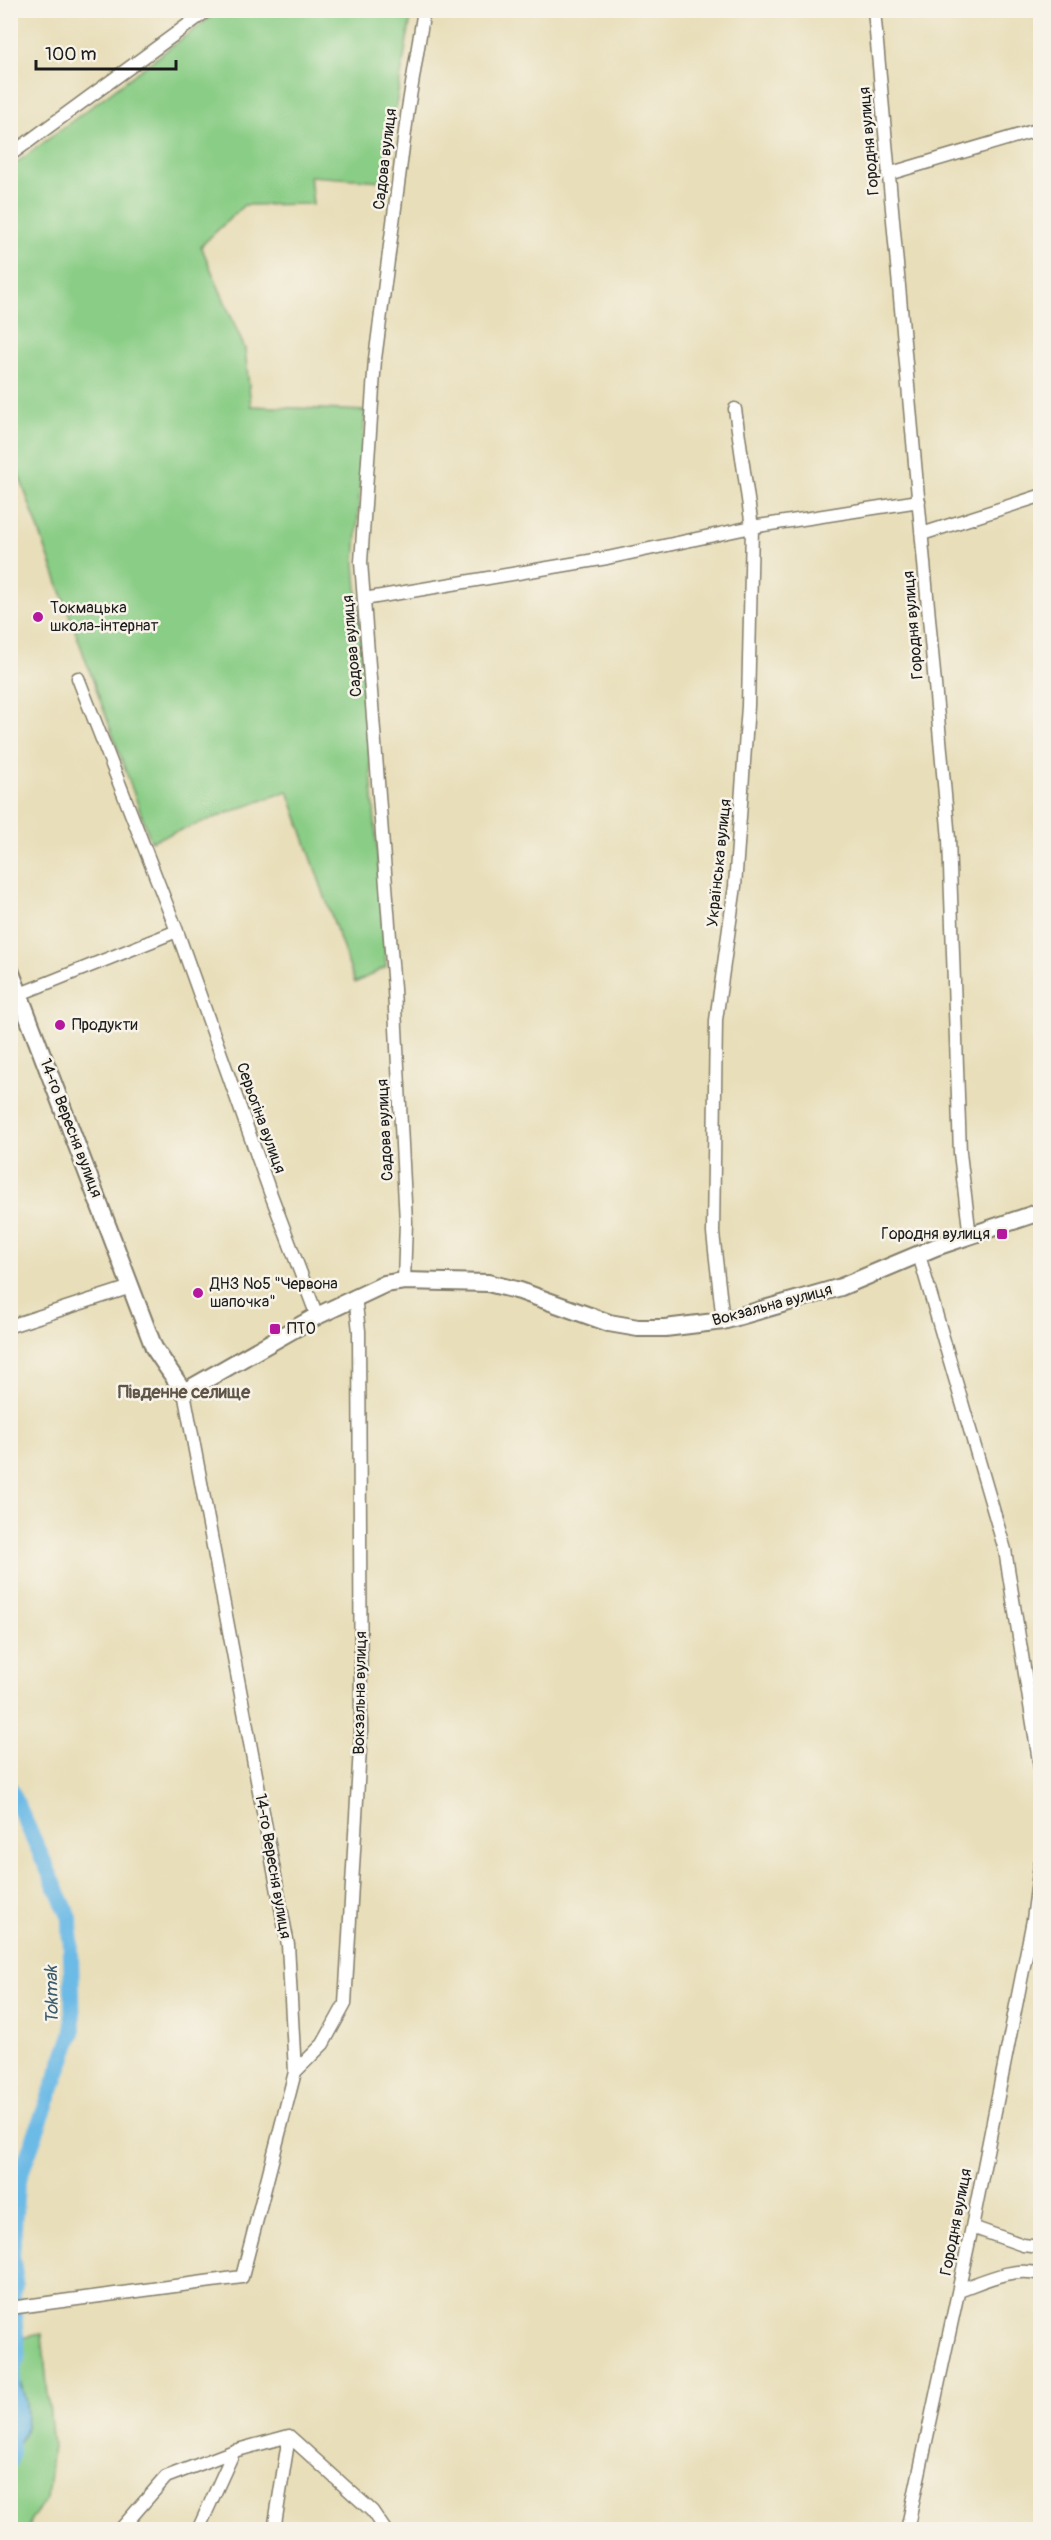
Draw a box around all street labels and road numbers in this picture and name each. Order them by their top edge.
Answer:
street label: Городня вулиця [854,86,884,196]
street label: Садова вулиця [369,107,401,211]
street label: Городня вулиця [898,570,928,680]
street label: Садова вулиця [338,594,366,698]
street label: Українська вулиця [702,798,736,928]
street label: 14-го Вересня вулиця [35,1056,107,1200]
street label: Серьогіна вулиця [232,1060,290,1176]
street label: Садова вулиця [372,1078,398,1182]
street label: Вокзальна вулиця [710,1279,834,1331]
street label: Вокзальна вулиця [349,1631,371,1755]
street label: 14-го Вересня вулиця [250,1792,296,1940]
street label: Городня вулиця [936,2167,976,2277]

